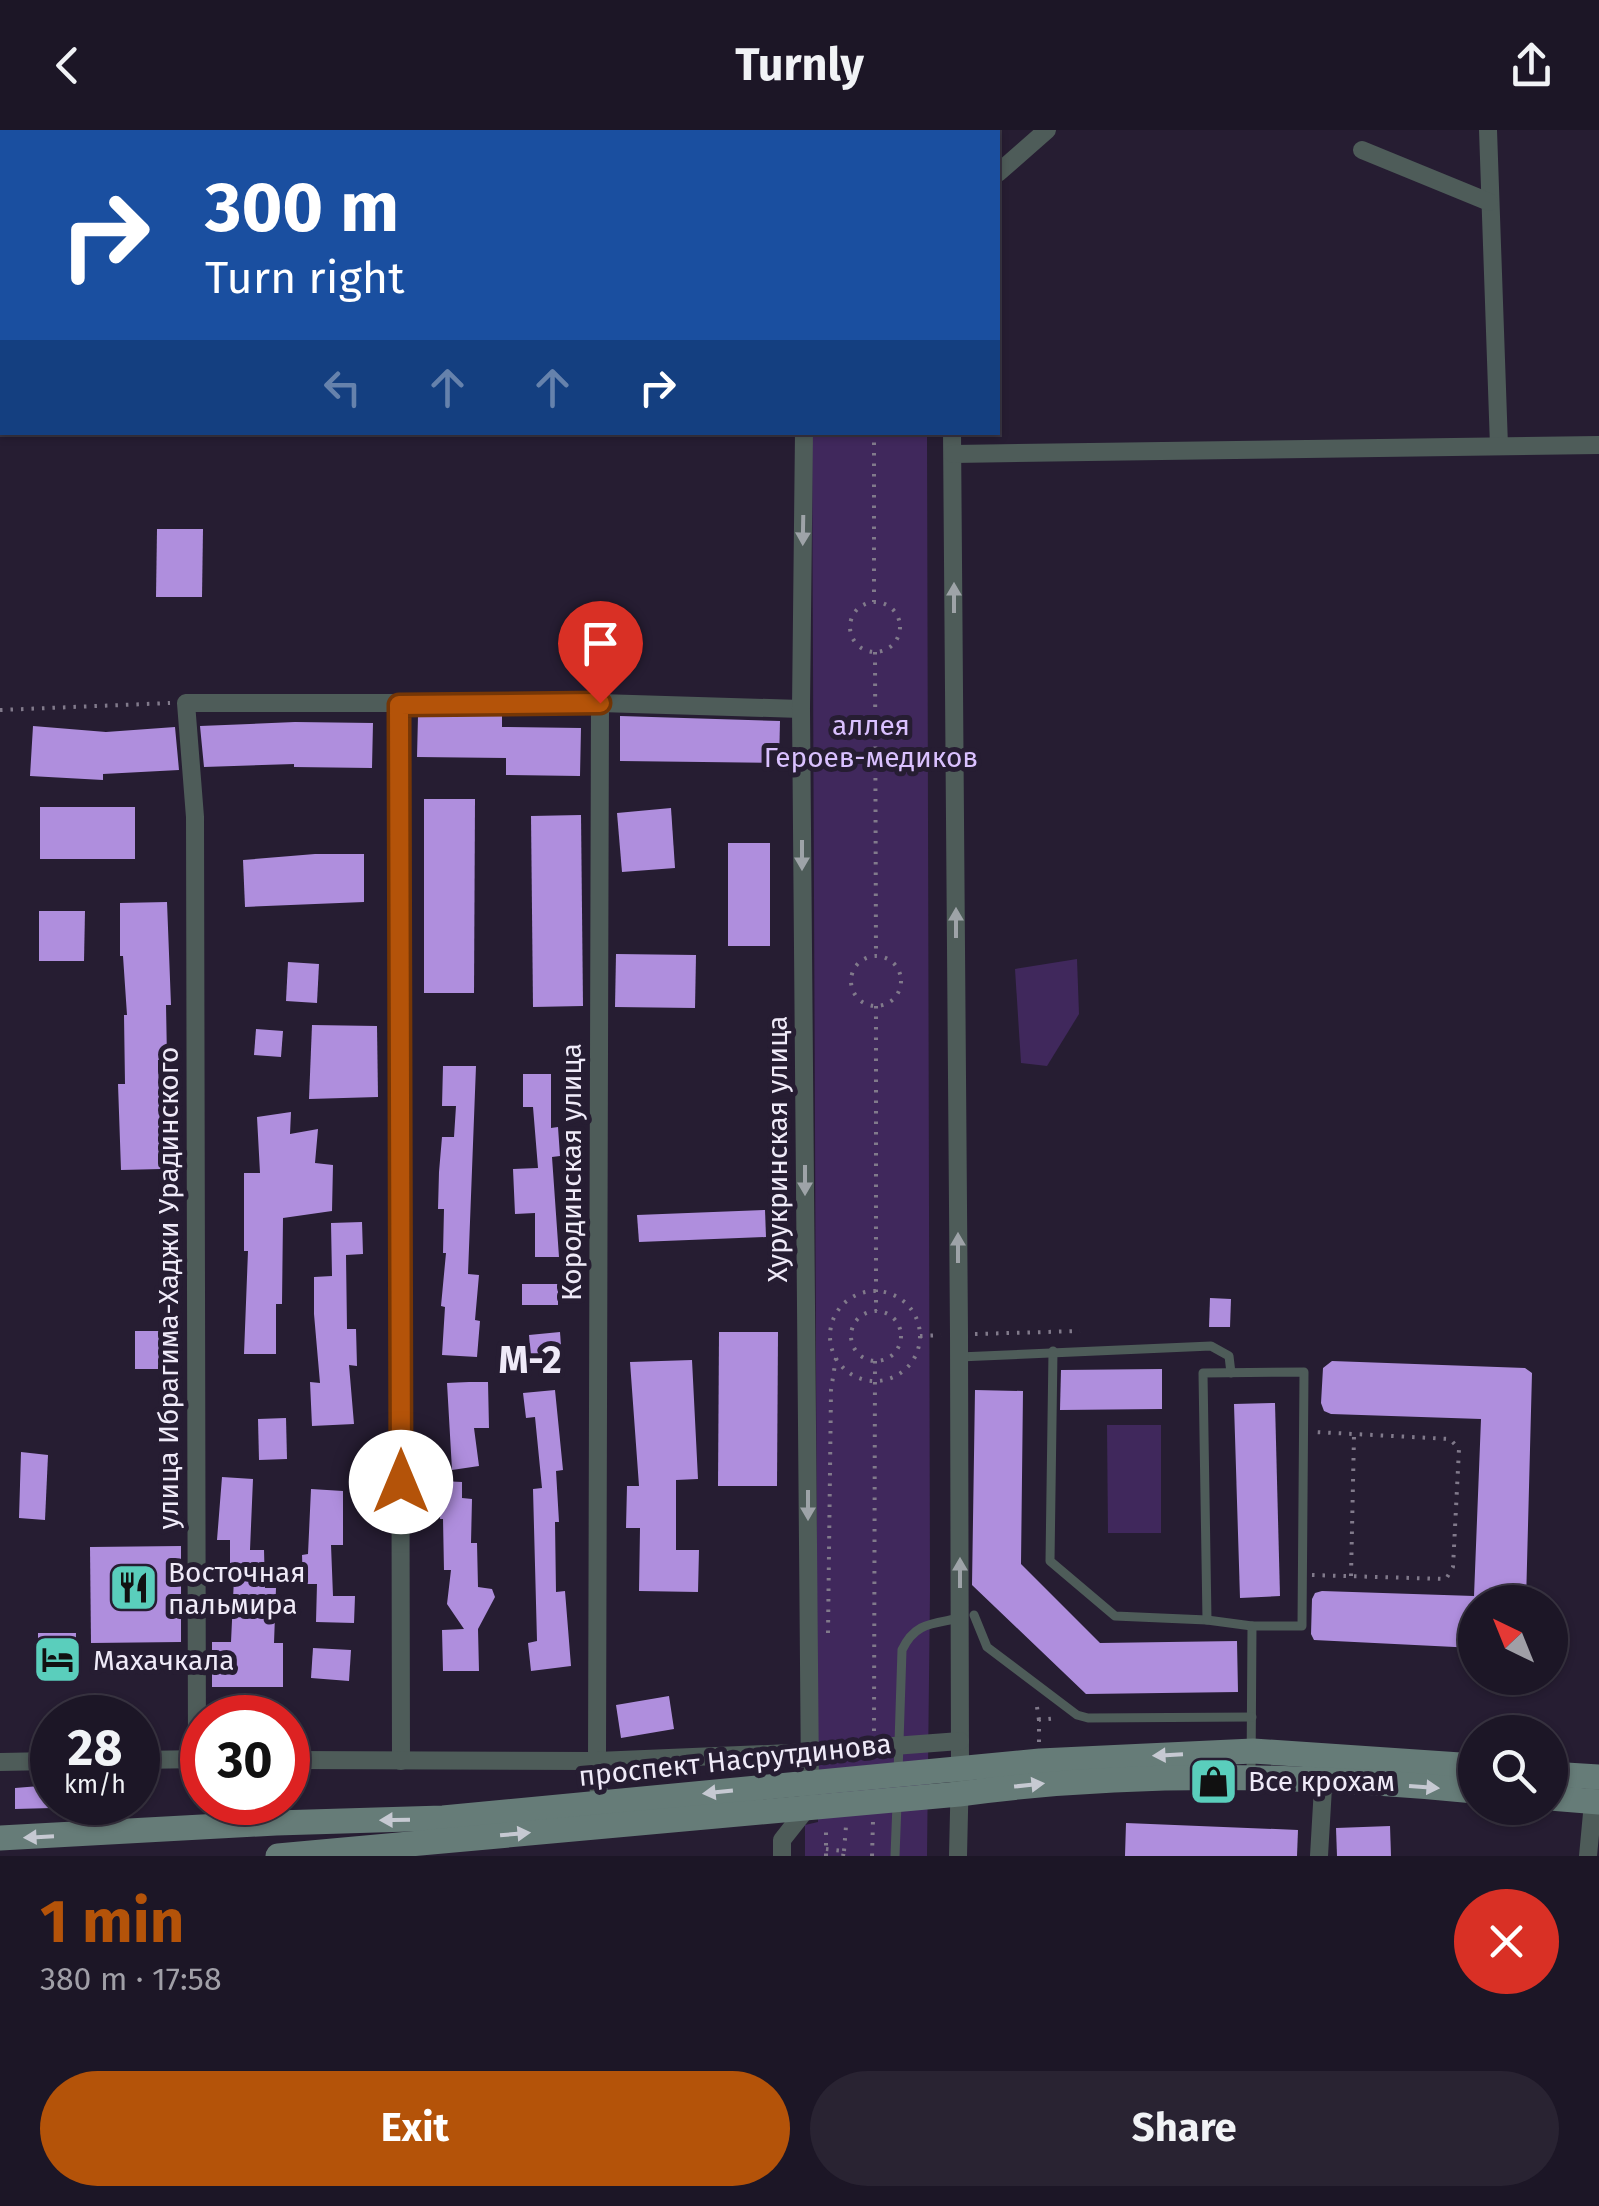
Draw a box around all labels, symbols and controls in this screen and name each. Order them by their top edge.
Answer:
icon: back [40,38,95,93]
text: Turnly [735,38,864,92]
icon: share [1504,38,1559,93]
text: 300 m [205,166,399,250]
icon: right [40,170,170,300]
text: Turn right [205,251,404,305]
icon: left [315,360,370,415]
icon: ahead [420,360,475,415]
icon: ahead [525,360,580,415]
icon: right [630,360,685,415]
one-way arrow [795,514,811,546]
one-way arrow [945,582,961,614]
pin [558,601,643,704]
icon: arrive [573,616,628,671]
park label: аллея Героев-медиков [764,709,978,774]
one-way arrow [794,839,810,871]
one-way arrow [948,907,964,939]
street label: Хурукринская улица [761,1015,794,1283]
street label: Кородинская улица [555,1043,588,1301]
street label: улица Ибрагима-Хаджи Урадинского [152,1047,185,1529]
one-way arrow [797,1164,813,1196]
one-way arrow [950,1232,966,1264]
district label: М-2 [498,1337,562,1383]
position arrow [349,1430,453,1534]
one-way arrow [800,1489,816,1521]
place label: Восточная пальмира [168,1556,306,1621]
one-way arrow [952,1557,968,1589]
restaurant icon: Восточная пальмира [107,1562,159,1614]
north arrow [1458,1585,1568,1695]
map controls [1458,1585,1568,1825]
hotel icon: Махачкала [32,1634,84,1686]
place label: Махачкала [93,1644,235,1677]
speed limit sign: 30 [180,1695,310,1825]
button: search [1458,1715,1568,1825]
text: 28 [68,1718,122,1778]
street label: проспект Насрутдинова [577,1727,893,1793]
one-way arrow [1152,1747,1184,1763]
shop icon: Все крохам [1187,1755,1239,1807]
place label: Все крохам [1248,1765,1395,1798]
text: km/h [64,1770,126,1800]
one-way arrow [1014,1777,1046,1793]
one-way arrow [1409,1779,1441,1795]
one-way arrow [702,1784,734,1800]
one-way arrow [378,1812,410,1828]
one-way arrow [499,1826,531,1842]
one-way arrow [23,1829,55,1845]
text: 1 min [40,1886,184,1958]
button: close [1454,1889,1559,1994]
text: 380 m · 17:58 [40,1960,222,1998]
button: Exit [40,2071,790,2186]
button: Share [810,2071,1559,2186]

